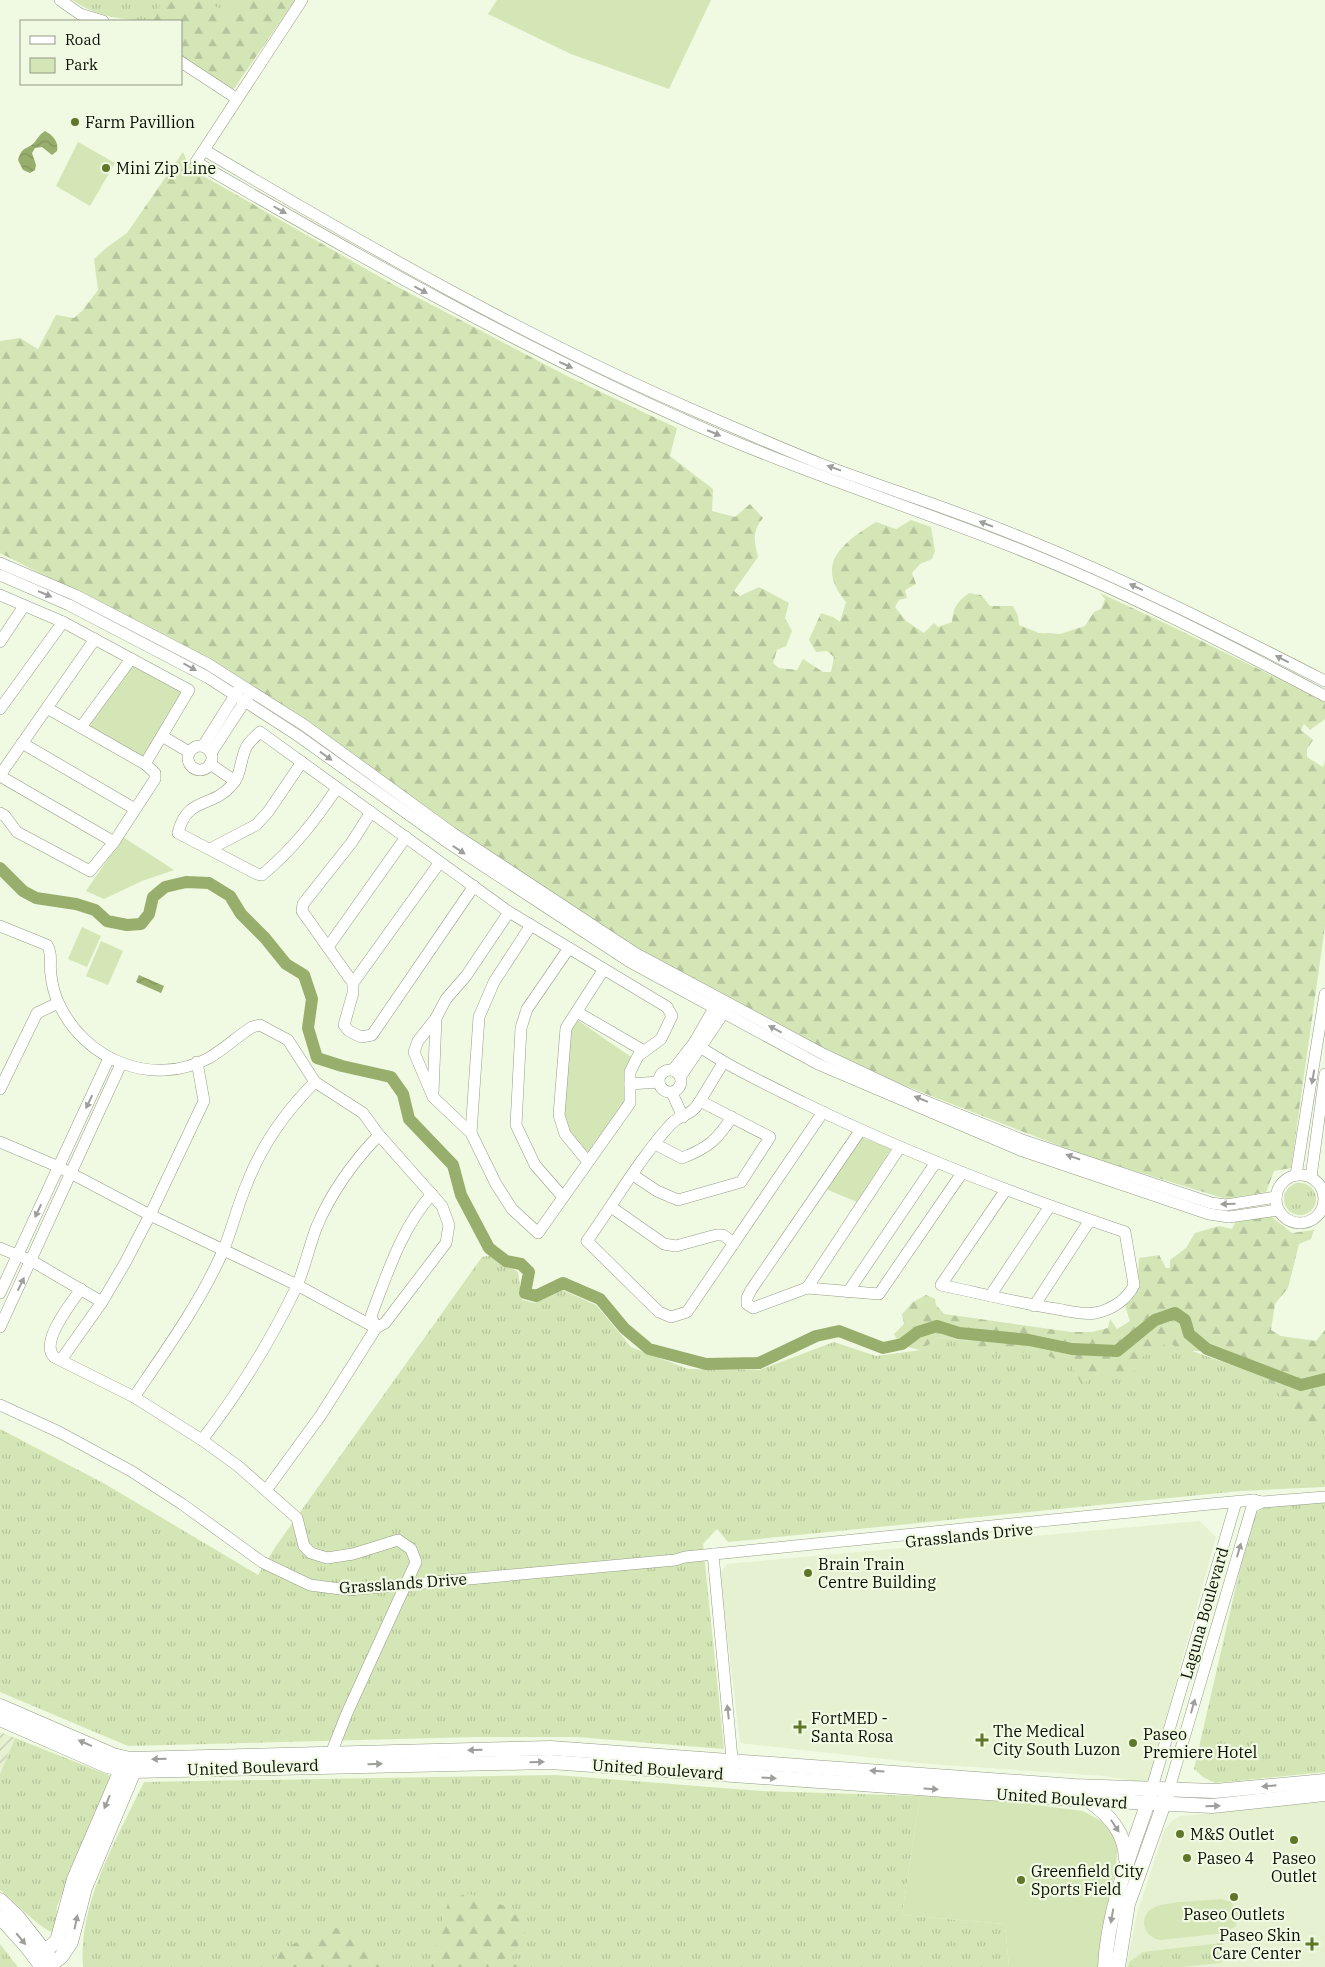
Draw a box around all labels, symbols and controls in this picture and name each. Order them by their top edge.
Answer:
legend [20,20,182,85]
text: Road [65,30,101,49]
text: Park [65,55,98,74]
place label: Farm Pavillion [85,112,195,132]
marker: Farm Pavillion [69,116,81,128]
place label: Mini Zip Line [116,158,216,178]
marker: Mini Zip Line [100,162,112,174]
one-way arrow [274,206,287,215]
one-way arrow [415,286,428,295]
one-way arrow [559,361,573,369]
one-way arrow [707,429,721,437]
one-way arrow [826,464,841,471]
one-way arrow [979,519,993,527]
one-way arrow [1129,582,1143,590]
one-way arrow [38,591,52,599]
one-way arrow [1274,655,1289,663]
one-way arrow [183,663,197,672]
one-way arrow [319,750,332,761]
one-way arrow [452,845,465,855]
one-way arrow [767,1025,782,1033]
one-way arrow [1308,1070,1316,1086]
one-way arrow [85,1095,93,1109]
one-way arrow [913,1095,928,1103]
one-way arrow [1065,1153,1080,1160]
one-way arrow [1219,1200,1235,1208]
one-way arrow [34,1204,42,1218]
one-way arrow [17,1276,25,1291]
street label: Grasslands Drive [904,1518,1034,1552]
one-way arrow [1235,1542,1243,1558]
street label: Laguna Boulevard [1176,1544,1232,1681]
place label: Brain Train Centre Building [818,1554,936,1592]
marker: Brain Train Centre Building [802,1567,814,1579]
street label: Grasslands Drive [338,1569,468,1597]
one-way arrow [1190,1698,1198,1713]
one-way arrow [724,1704,732,1720]
place label: FortMED - Santa Rosa [811,1708,894,1746]
marker: FortMED - Santa Rosa [793,1720,807,1734]
place label: The Medical City South Luzon [993,1721,1120,1759]
place label: Paseo Premiere Hotel [1143,1724,1258,1762]
marker: The Medical City South Luzon [975,1733,989,1747]
marker: Paseo Premiere Hotel [1127,1737,1139,1749]
one-way arrow [78,1738,92,1746]
one-way arrow [467,1747,483,1755]
street label: United Boulevard [592,1754,725,1784]
one-way arrow [151,1755,167,1763]
street label: United Boulevard [187,1755,319,1779]
one-way arrow [530,1758,546,1766]
one-way arrow [367,1760,383,1768]
one-way arrow [868,1767,884,1775]
one-way arrow [762,1774,778,1782]
one-way arrow [1260,1782,1276,1790]
street label: United Boulevard [996,1783,1129,1813]
one-way arrow [924,1786,940,1794]
one-way arrow [103,1795,111,1809]
one-way arrow [1205,1801,1221,1809]
one-way arrow [1110,1819,1120,1832]
place label: M&S Outlet [1190,1824,1275,1844]
marker: M&S Outlet [1174,1828,1186,1840]
marker: Paseo Outlet [1288,1834,1300,1846]
place label: Paseo 4 [1197,1848,1254,1868]
place label: Paseo Outlet [1271,1848,1317,1886]
marker: Paseo 4 [1181,1852,1193,1864]
place label: Greenfield City Sports Field [1031,1861,1144,1899]
marker: Greenfield City Sports Field [1015,1874,1027,1886]
marker: Paseo Outlets [1228,1891,1240,1903]
place label: Paseo Outlets [1183,1904,1285,1924]
one-way arrow [1107,1908,1115,1924]
one-way arrow [72,1914,80,1930]
place label: Paseo Skin Care Center [1212,1925,1301,1963]
one-way arrow [15,1933,26,1945]
marker: Paseo Skin Care Center [1305,1937,1319,1951]

